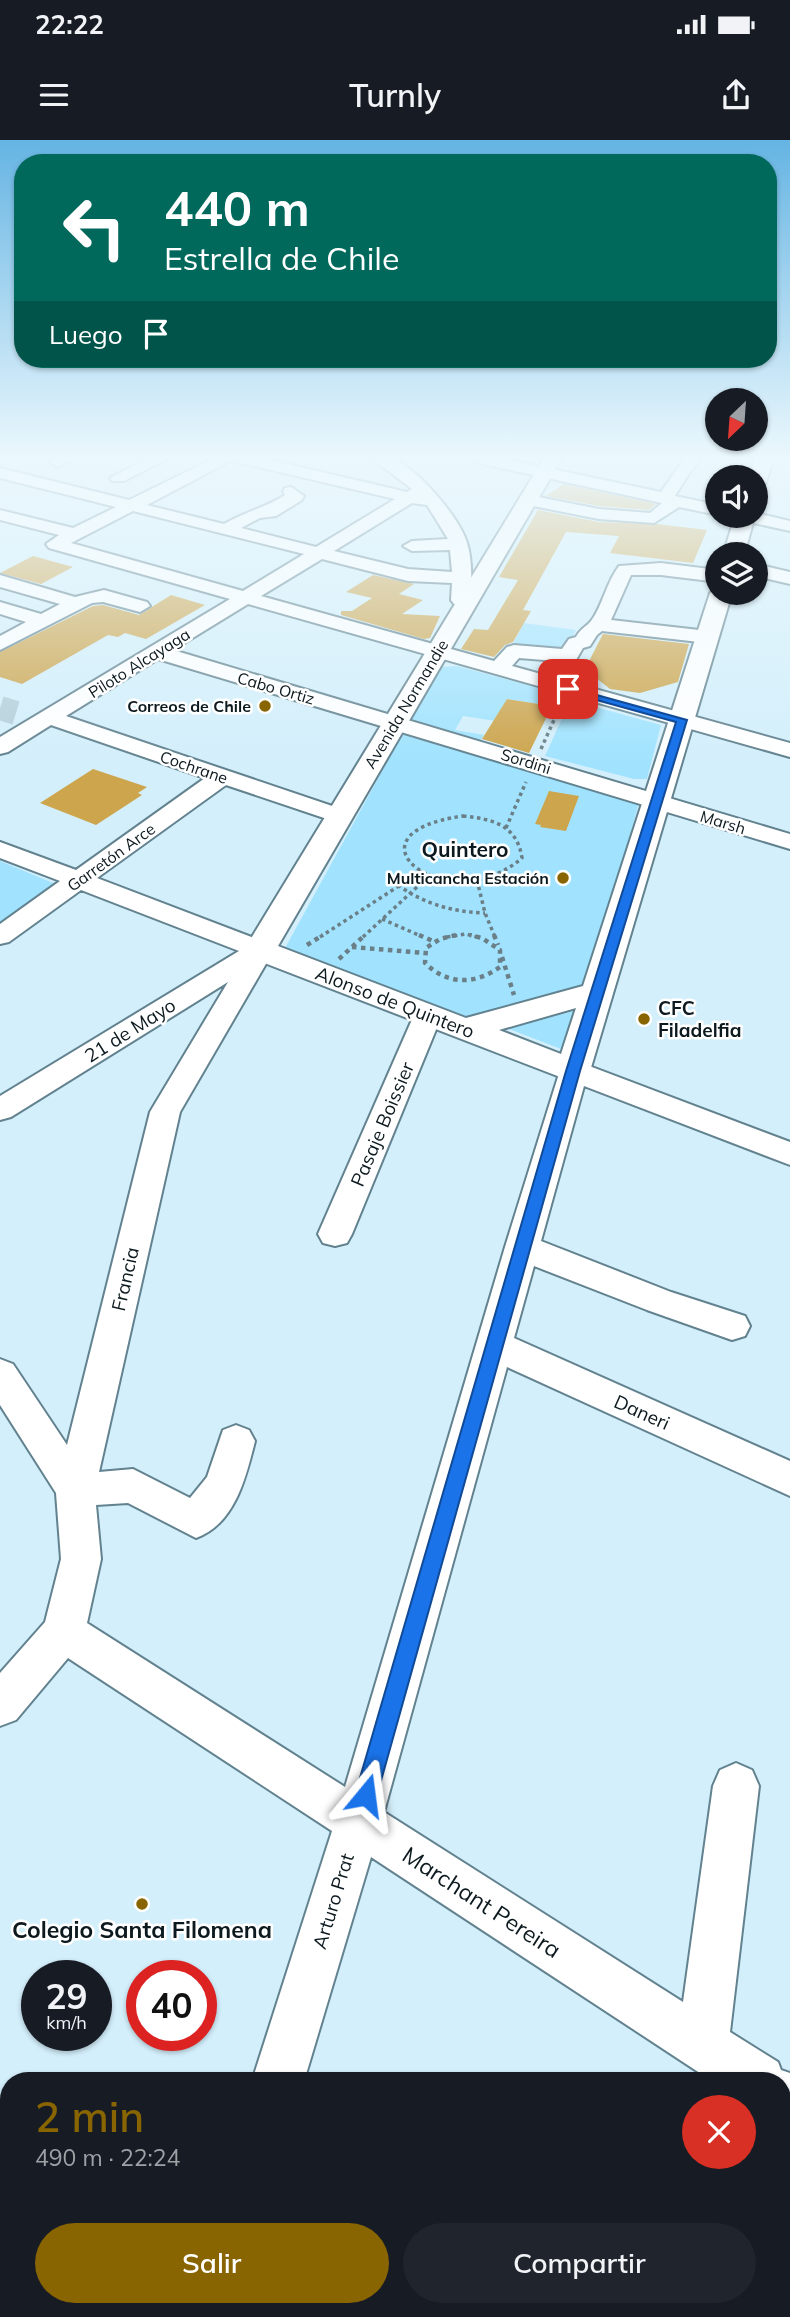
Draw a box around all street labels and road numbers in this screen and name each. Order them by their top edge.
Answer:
street label: Piloto Alcayaga [84,624,194,702]
street label: Avenida Normandie [360,636,452,772]
street label: Cabo Ortiz [235,667,317,709]
street label: Sordini [498,744,554,778]
street label: Cochrane [158,746,230,788]
street label: Marsh [698,806,748,838]
street label: Garretón Arce [63,818,159,896]
street label: Alonso de Quintero [312,961,478,1043]
street label: 21 de Mayo [80,993,180,1067]
street label: Pasaje Boissier [345,1058,419,1190]
street label: Francia [106,1245,144,1313]
street label: Daneri [610,1389,674,1435]
street label: Marchant Pereira [397,1840,567,1964]
street label: Arturo Prat [307,1850,359,1952]

